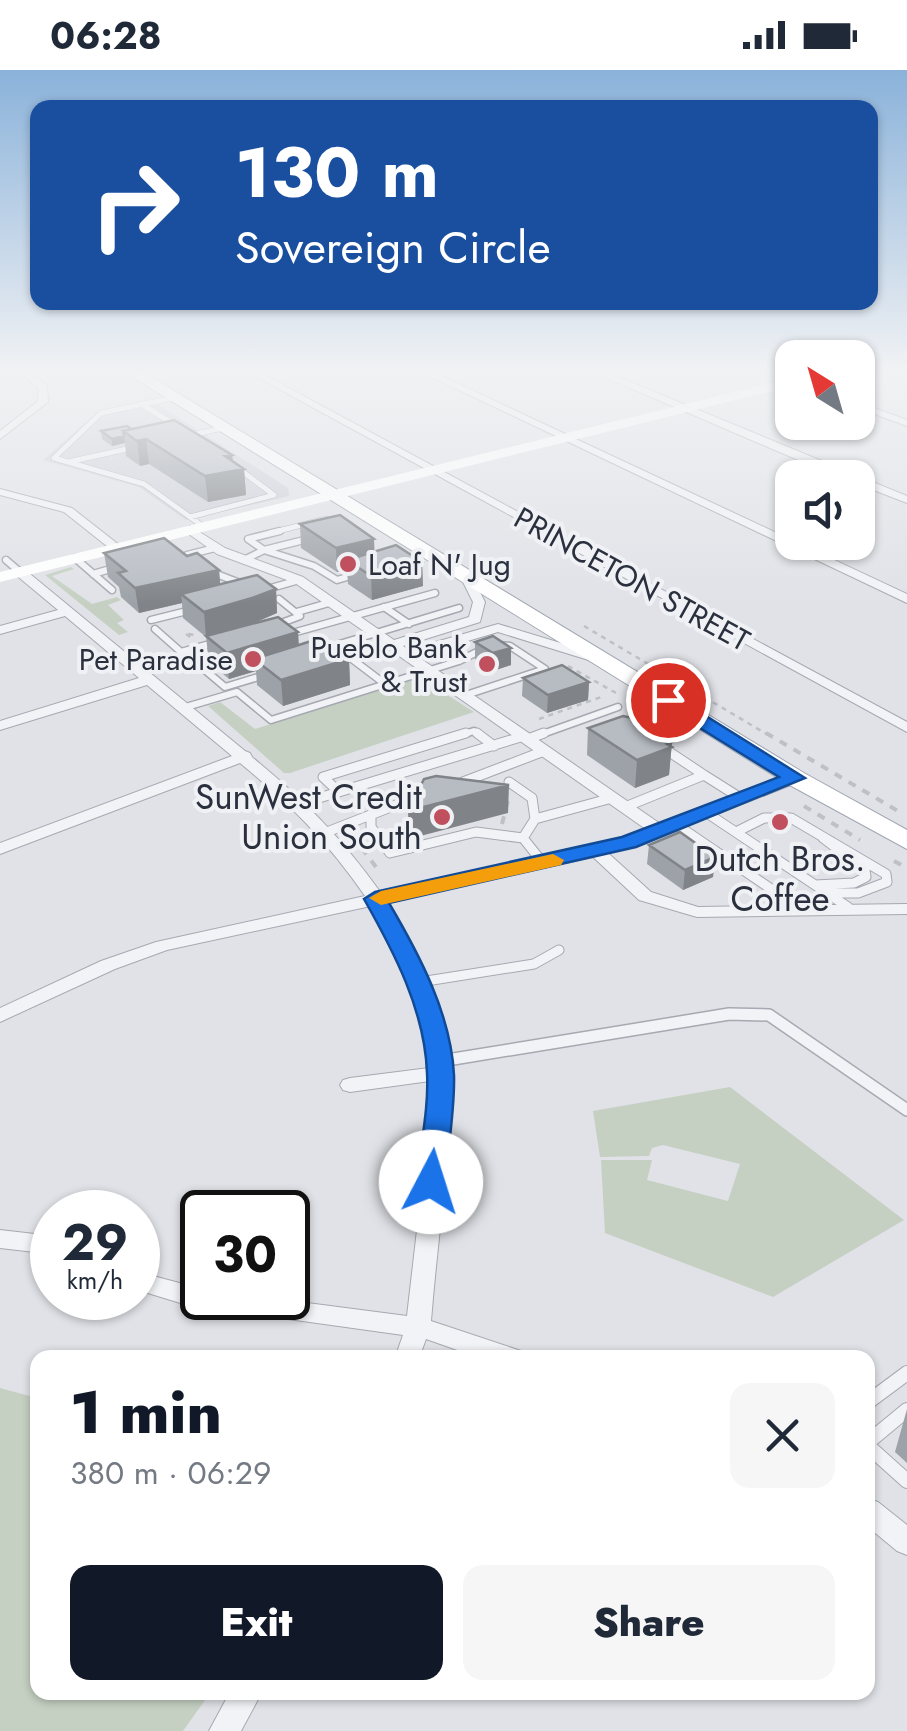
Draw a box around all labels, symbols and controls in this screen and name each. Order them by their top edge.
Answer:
text: 06:28 [50,8,162,63]
text: 130 m [235,122,439,223]
icon: right [70,140,200,270]
text: Sovereign Circle [235,215,551,280]
north arrow [775,340,875,440]
map controls [775,340,875,560]
button: sound [775,460,875,560]
street label: PRINCETON STREET [506,496,758,662]
place label: Loaf N' Jug [368,543,511,586]
marker: Loaf N' Jug [337,553,359,575]
place label: Pueblo Bank & Trust [310,626,468,703]
place label: Pet Paradise [79,638,233,681]
marker: Pet Paradise [242,648,264,670]
marker: Pueblo Bank & Trust [476,653,498,675]
pin [626,658,711,743]
icon: arrive [641,673,696,728]
place label: SunWest Credit Union South [195,772,423,862]
marker: SunWest Credit Union South [431,806,453,828]
marker: Dutch Bros. Coffee [769,811,791,833]
place label: Dutch Bros. Coffee [695,834,865,924]
position arrow [379,1130,483,1234]
speed limit sign: 30 [180,1190,310,1320]
text: 29 [62,1206,128,1279]
text: km/h [67,1262,123,1298]
text: 1 min [70,1369,222,1456]
button: close [730,1383,835,1488]
text: 380 m · 06:29 [70,1450,271,1496]
button: Exit [70,1565,443,1680]
button: Share [463,1565,835,1680]

